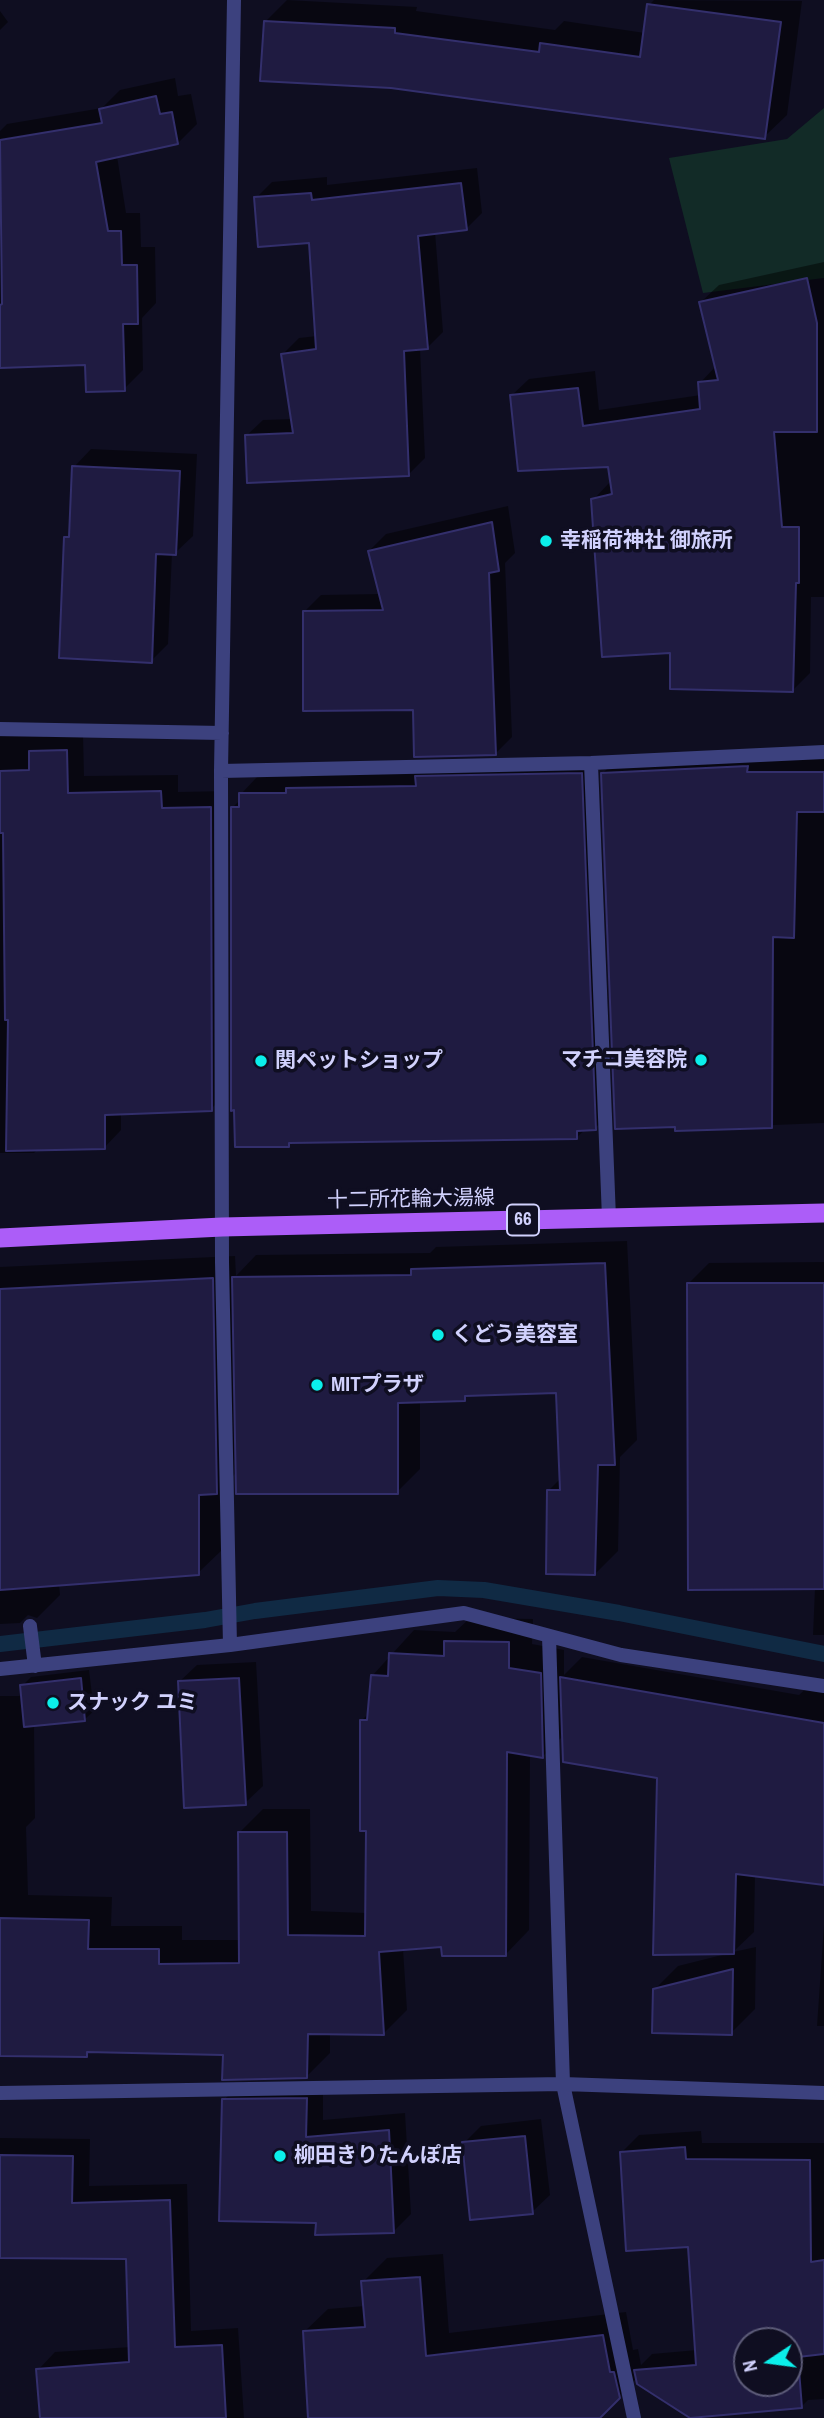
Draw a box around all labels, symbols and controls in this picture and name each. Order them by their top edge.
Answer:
place label: 幸稲荷神社 御旅所 [560,528,733,554]
marker: 幸稲荷神社 御旅所 [538,533,554,549]
place label: マチコ美容院 [561,1047,687,1073]
place label: 関ペットショップ [275,1048,443,1074]
marker: マチコ美容院 [693,1052,709,1068]
marker: 関ペットショップ [253,1053,269,1069]
street label: 十二所花輪大湯線 [327,1186,495,1214]
road number: 66 [507,1204,539,1236]
place label: くどう美容室 [452,1322,578,1348]
marker: くどう美容室 [430,1327,446,1343]
place label: MITプラザ [331,1372,424,1398]
marker: MITプラザ [309,1377,325,1393]
place label: スナック ユミ [67,1690,198,1716]
marker: スナック ユミ [45,1695,61,1711]
place label: 柳田きりたんぽ店 [294,2143,462,2169]
marker: 柳田きりたんぽ店 [272,2148,288,2164]
north arrow [733,2327,803,2397]
text: N [736,2358,763,2375]

